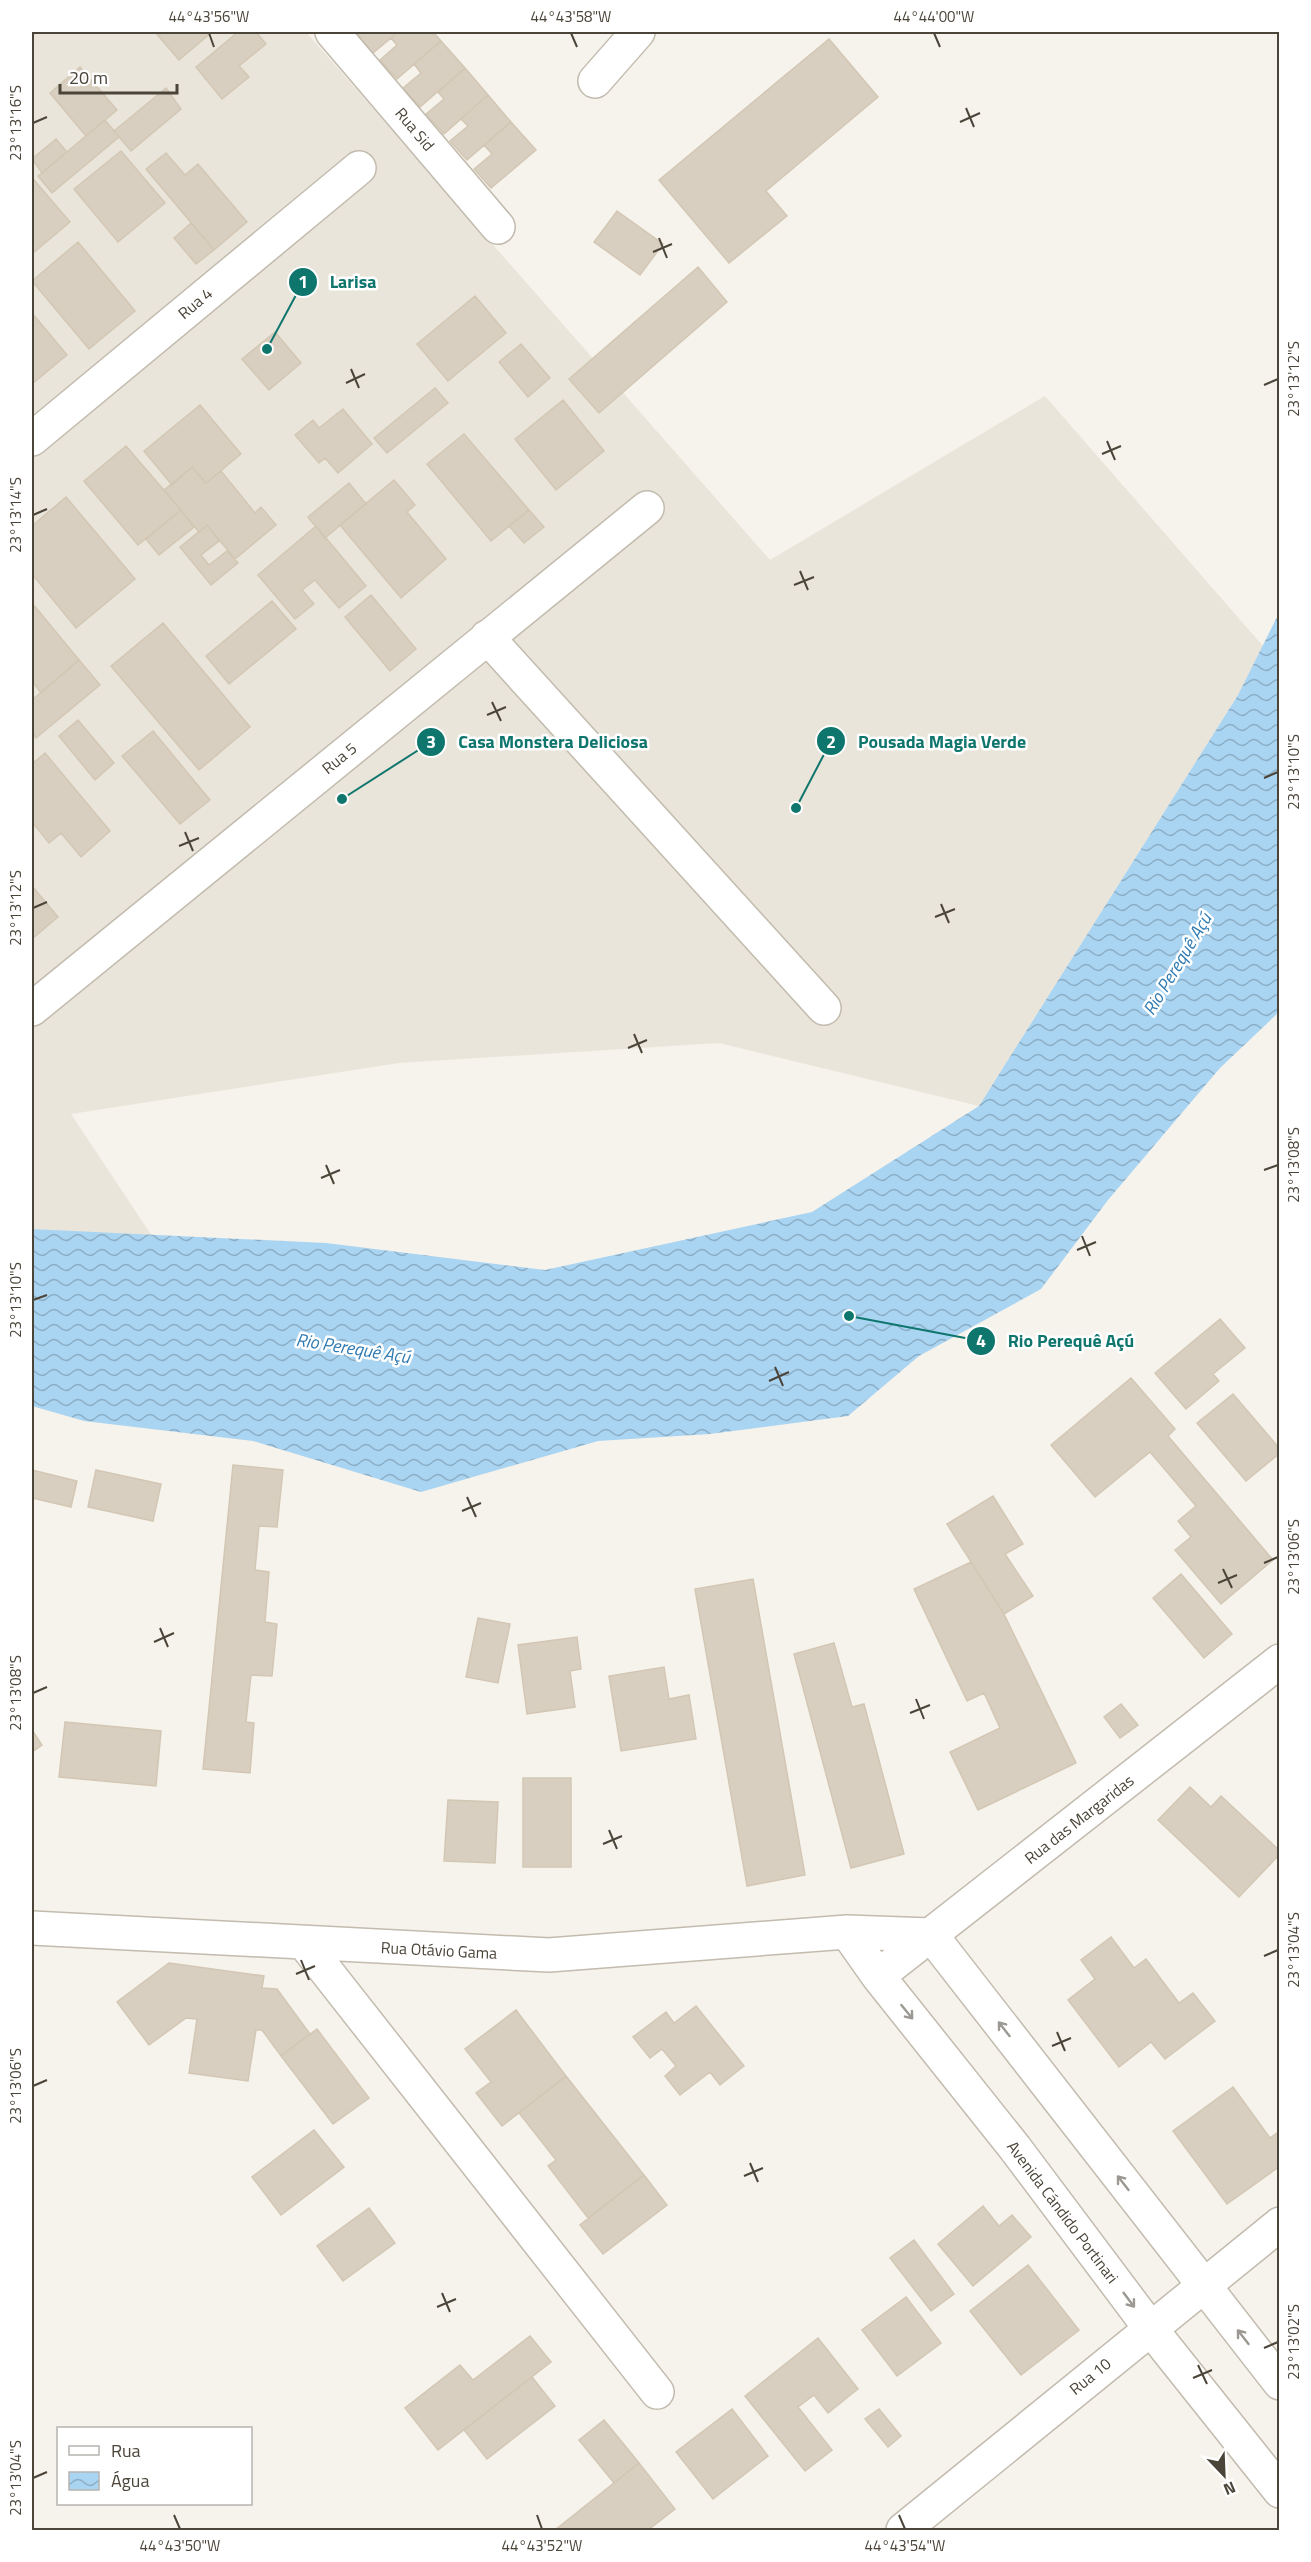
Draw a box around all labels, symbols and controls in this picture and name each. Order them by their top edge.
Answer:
text: 44°43'56"W [169,5,249,28]
text: 44°43'58"W [531,5,611,28]
text: 44°44'00"W [894,5,974,28]
scale bar [60,57,177,95]
text: 20 m [69,64,108,91]
text: 23°13'16"S [4,85,27,161]
street label: Rua Sid [390,102,440,156]
callout: Larisa [288,264,389,300]
text: 1 [298,268,308,295]
text: Larisa [330,268,376,295]
street label: Rua 4 [172,281,218,325]
text: 23°13'12"S [1282,341,1305,417]
text: 23°13'14"S [4,477,27,553]
callout: Pousada Magia Verde [816,723,1038,759]
callout: Casa Monstera Deliciosa [416,724,660,760]
text: 3 [426,728,436,755]
text: Casa Monstera Deliciosa [458,728,648,755]
text: 2 [826,728,836,755]
text: Pousada Magia Verde [858,728,1026,755]
text: 23°13'10"S [1282,734,1305,810]
street label: Rua 5 [316,736,362,780]
text: 23°13'12"S [4,870,27,946]
water label: Rio Perequê Açú [1136,907,1219,1020]
text: 23°13'08"S [1282,1127,1305,1203]
text: 23°13'10"S [4,1262,27,1338]
callout: Rio Perequê Açú [966,1323,1147,1359]
water label: Rio Perequê Açú [294,1326,413,1370]
text: 4 [976,1327,986,1354]
text: Rio Perequê Açú [1008,1327,1134,1354]
text: 23°13'06"S [1282,1519,1305,1595]
text: 23°13'08"S [4,1655,27,1731]
street label: Rua das Margaridas [1019,1768,1139,1870]
text: 23°13'04"S [1282,1912,1305,1988]
street label: Rua Otávio Gama [380,1935,498,1965]
one-way arrow [900,2004,913,2020]
one-way arrow [997,2021,1010,2037]
text: 23°13'06"S [4,2048,27,2124]
street label: Avenida Cándido Portinari [1001,2136,1125,2288]
one-way arrow [1117,2175,1130,2191]
one-way arrow [1123,2291,1135,2307]
text: 23°13'02"S [1282,2304,1305,2380]
one-way arrow [1237,2329,1250,2345]
street label: Rua 10 [1064,2352,1116,2400]
legend [57,2427,252,2505]
text: Rua [111,2437,141,2464]
text: 23°13'04"S [4,2440,27,2516]
north arrow [1194,2445,1254,2505]
text: Água [111,2467,149,2494]
text: N [1220,2476,1240,2502]
text: 44°43'50"W [140,2534,220,2557]
text: 44°43'52"W [502,2534,582,2557]
text: 44°43'54"W [865,2534,945,2557]

